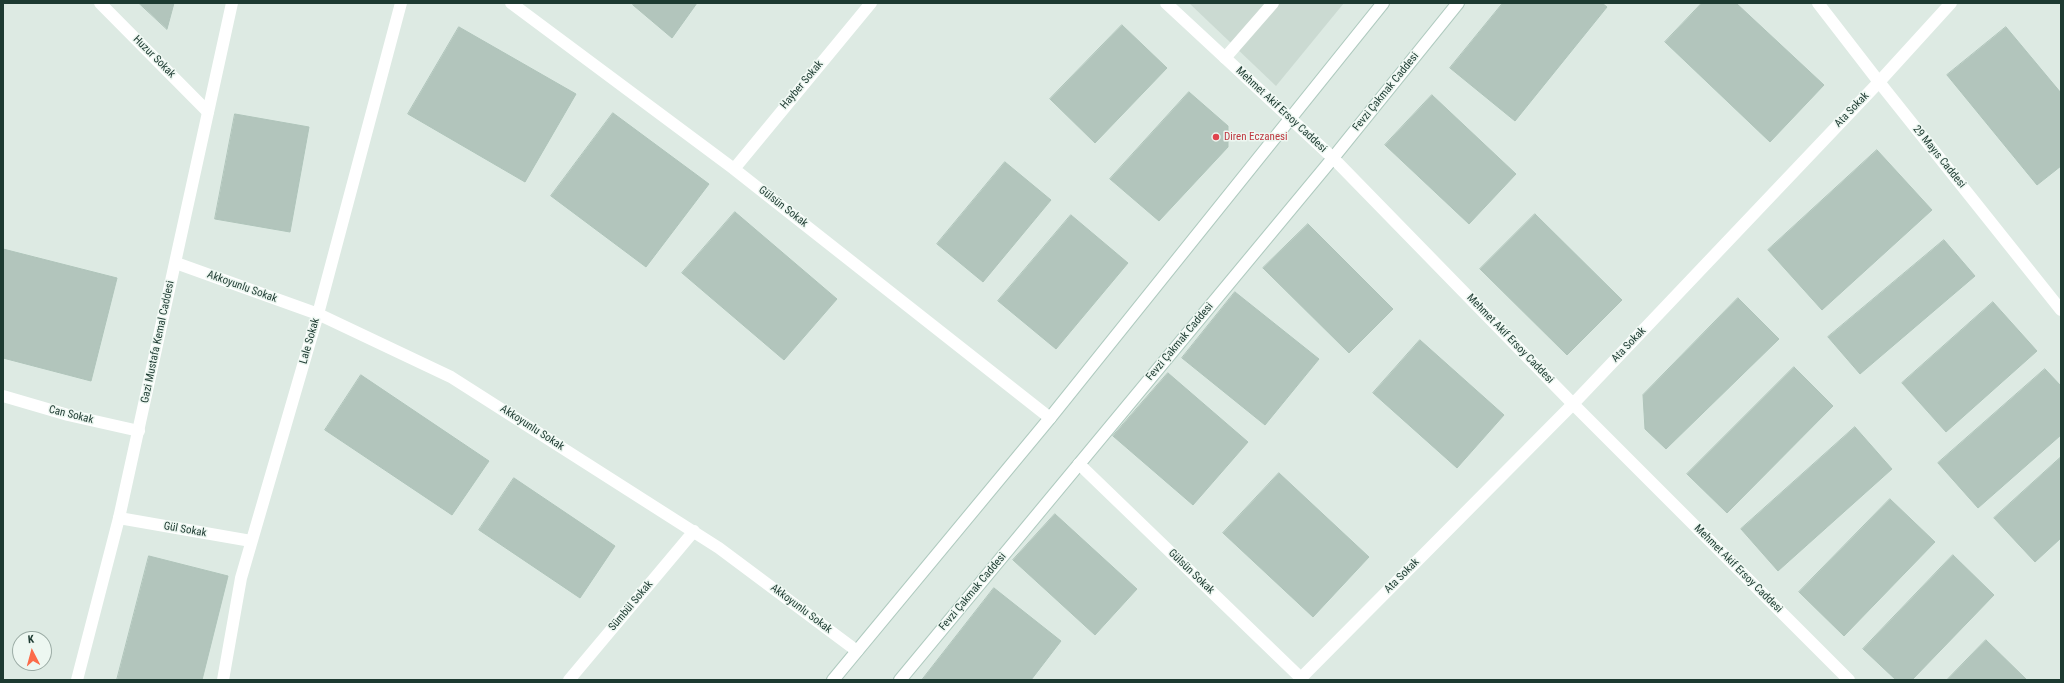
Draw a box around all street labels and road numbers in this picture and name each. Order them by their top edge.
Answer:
street label: Huzur Sokak [130,33,178,81]
street label: Fevzi Çakmak Caddesi [1350,50,1422,134]
street label: Hayber Sokak [778,58,826,112]
street label: Mehmet Akif Ersoy Caddesi [1233,64,1329,156]
street label: Ata Sokak [1832,90,1872,130]
street label: 29 Mayıs Caddesi [1910,123,1968,191]
street label: Gülsün Sokak [756,184,810,230]
street label: Akkoyunlu Sokak [205,268,279,306]
street label: Gazi Mustafa Kemal Caddesi [139,280,177,404]
street label: Mehmet Akif Ersoy Caddesi [1464,291,1556,387]
street label: Fevzi Çakmak Caddesi [1144,300,1216,384]
street label: Lale Sokak [297,317,323,365]
street label: Ata Sokak [1609,325,1649,365]
street label: Akkoyunlu Sokak [497,402,567,454]
street label: Can Sokak [47,403,95,427]
street label: Gül Sokak [163,520,207,540]
street label: Mehmet Akif Ersoy Caddesi [1691,522,1785,616]
street label: Gülsün Sokak [1165,547,1217,597]
street label: Fevzi Çakmak Caddesi [937,550,1009,634]
street label: Ata Sokak [1382,556,1422,596]
street label: Sümbül Sokak [606,578,656,634]
street label: Akkoyunlu Sokak [768,582,834,636]

